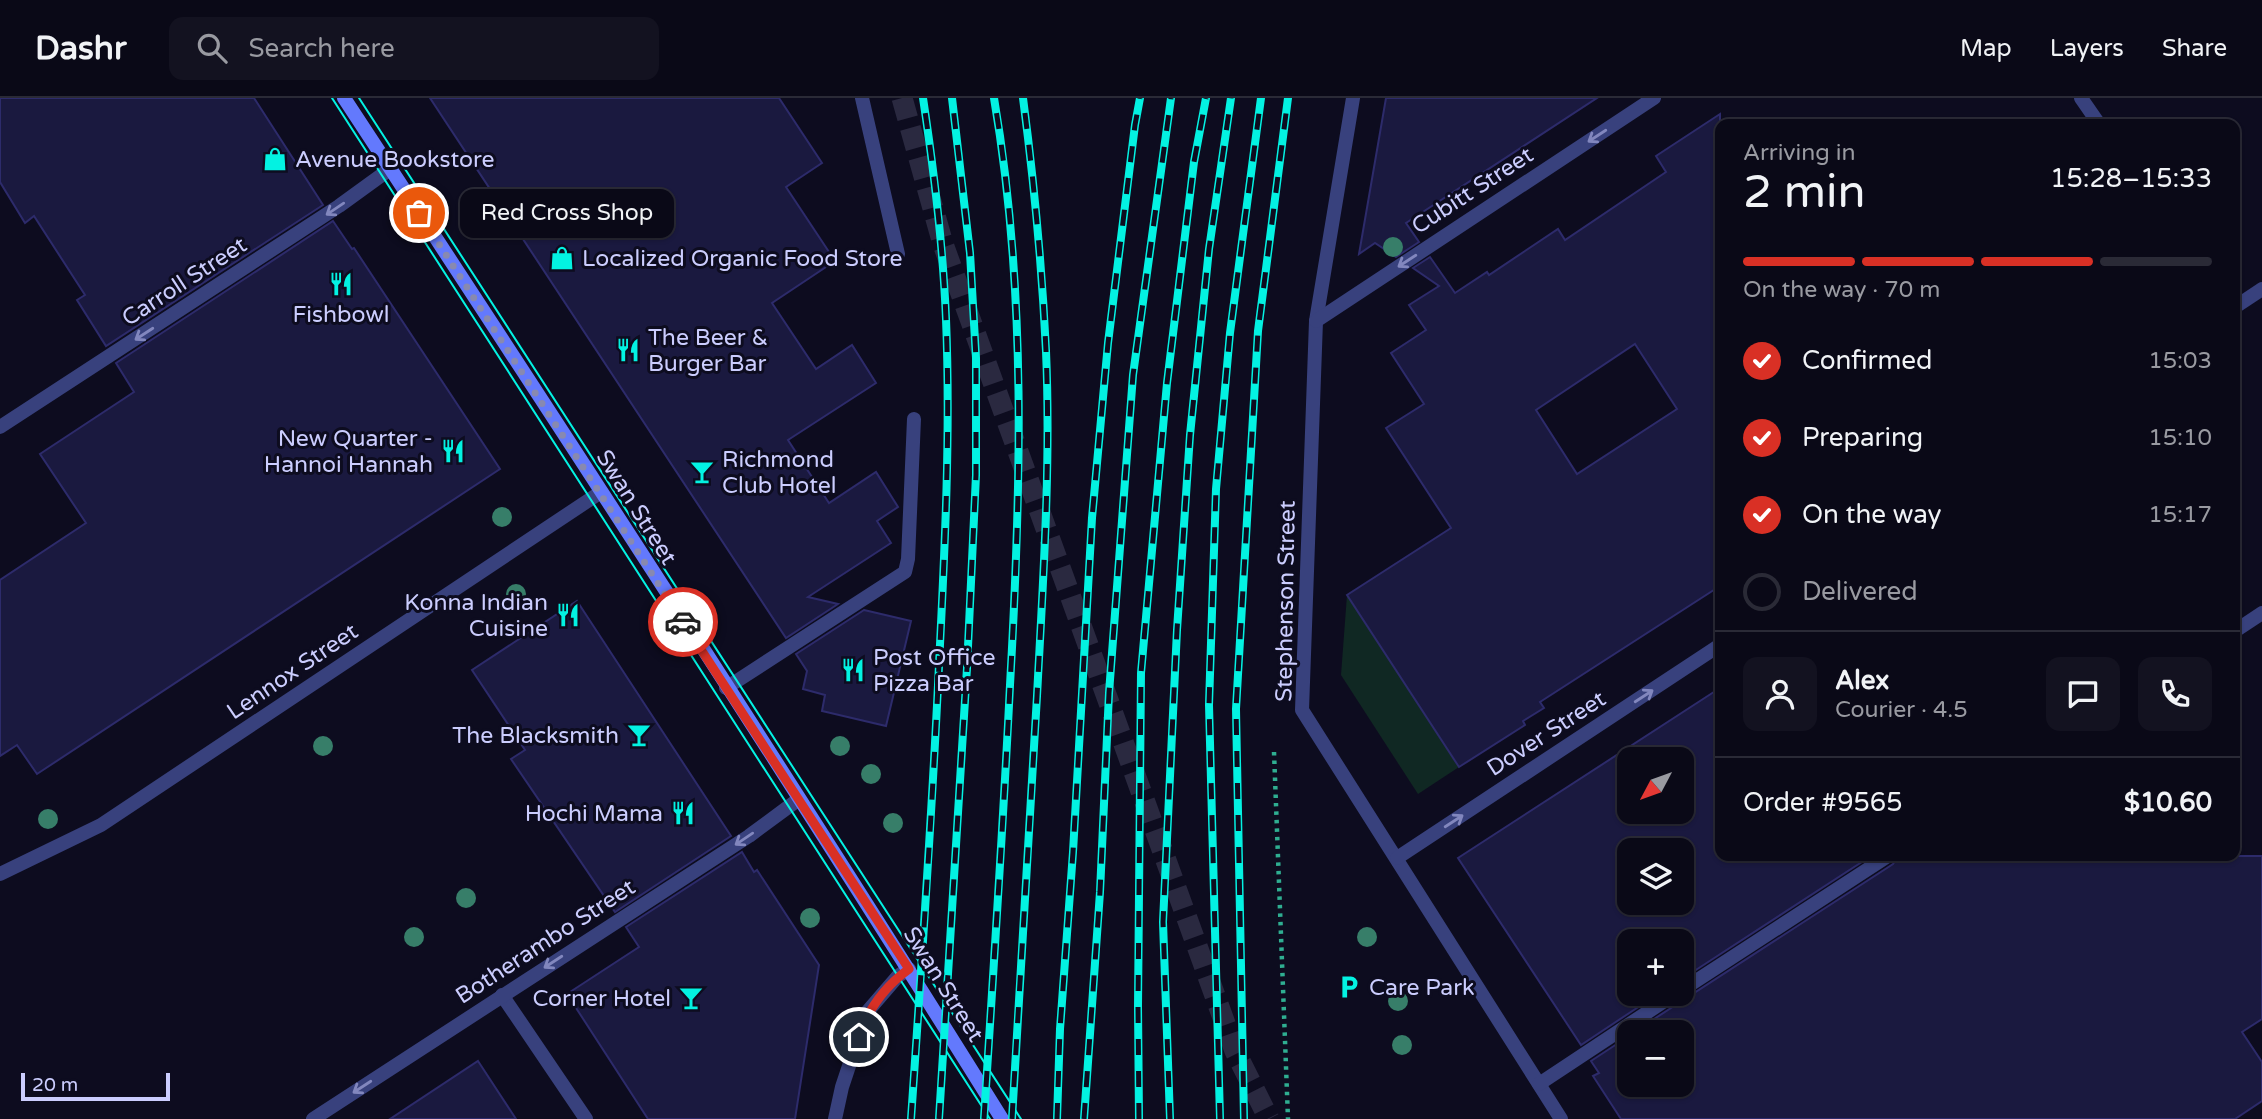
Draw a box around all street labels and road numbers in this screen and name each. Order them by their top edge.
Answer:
street label: Cubitt Street [1407,141,1539,241]
street label: Carroll Street [117,231,252,333]
street label: Swan Street [590,445,683,570]
street label: Stephenson Street [1270,500,1302,702]
street label: Lennox Street [222,618,364,726]
street label: Dover Street [1482,685,1611,783]
street label: Botherambo Street [450,873,641,1010]
street label: Swan Street [897,922,990,1047]

